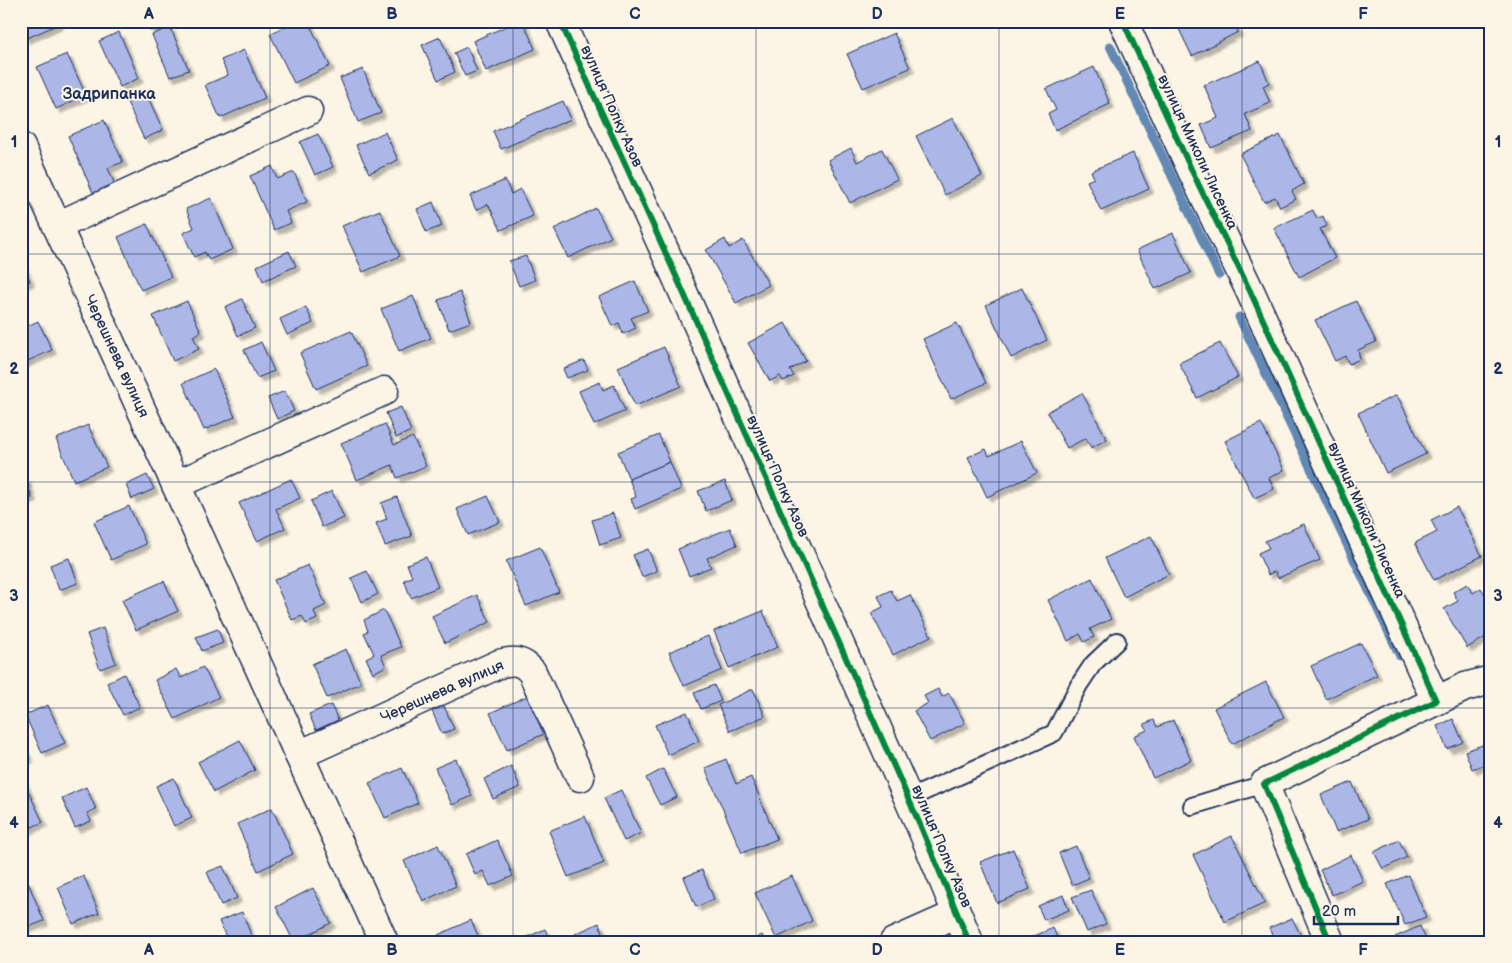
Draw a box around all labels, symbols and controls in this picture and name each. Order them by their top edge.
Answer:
text: A [143,5,154,24]
text: B [386,5,398,24]
text: C [629,5,641,24]
text: D [871,5,883,24]
text: E [1115,5,1125,24]
text: F [1358,5,1368,24]
street label: вулиця Полку Азов [576,42,647,170]
street label: вулиця Миколи Лисенка [1153,72,1242,233]
district label: Задрипанка [63,85,156,104]
text: 1 [11,133,17,152]
text: 1 [1495,133,1501,152]
street label: Черешнева вулиця [80,292,153,421]
text: 2 [9,360,19,379]
text: 2 [1493,360,1503,379]
street label: вулиця Полку Азов [742,412,813,540]
street label: вулиця Миколи Лисенка [1324,439,1410,601]
text: 3 [9,587,19,606]
text: 3 [1493,587,1503,606]
street label: Черешнева вулиця [378,656,507,727]
street label: вулиця Полку Азов [907,782,976,910]
text: 4 [9,814,19,833]
text: 4 [1493,814,1503,833]
scale bar [1314,893,1398,925]
text: 20 m [1322,902,1356,921]
text: A [143,941,154,960]
text: B [386,941,398,960]
text: C [629,941,641,960]
text: D [871,941,883,960]
text: E [1115,941,1125,960]
text: F [1358,941,1368,960]

